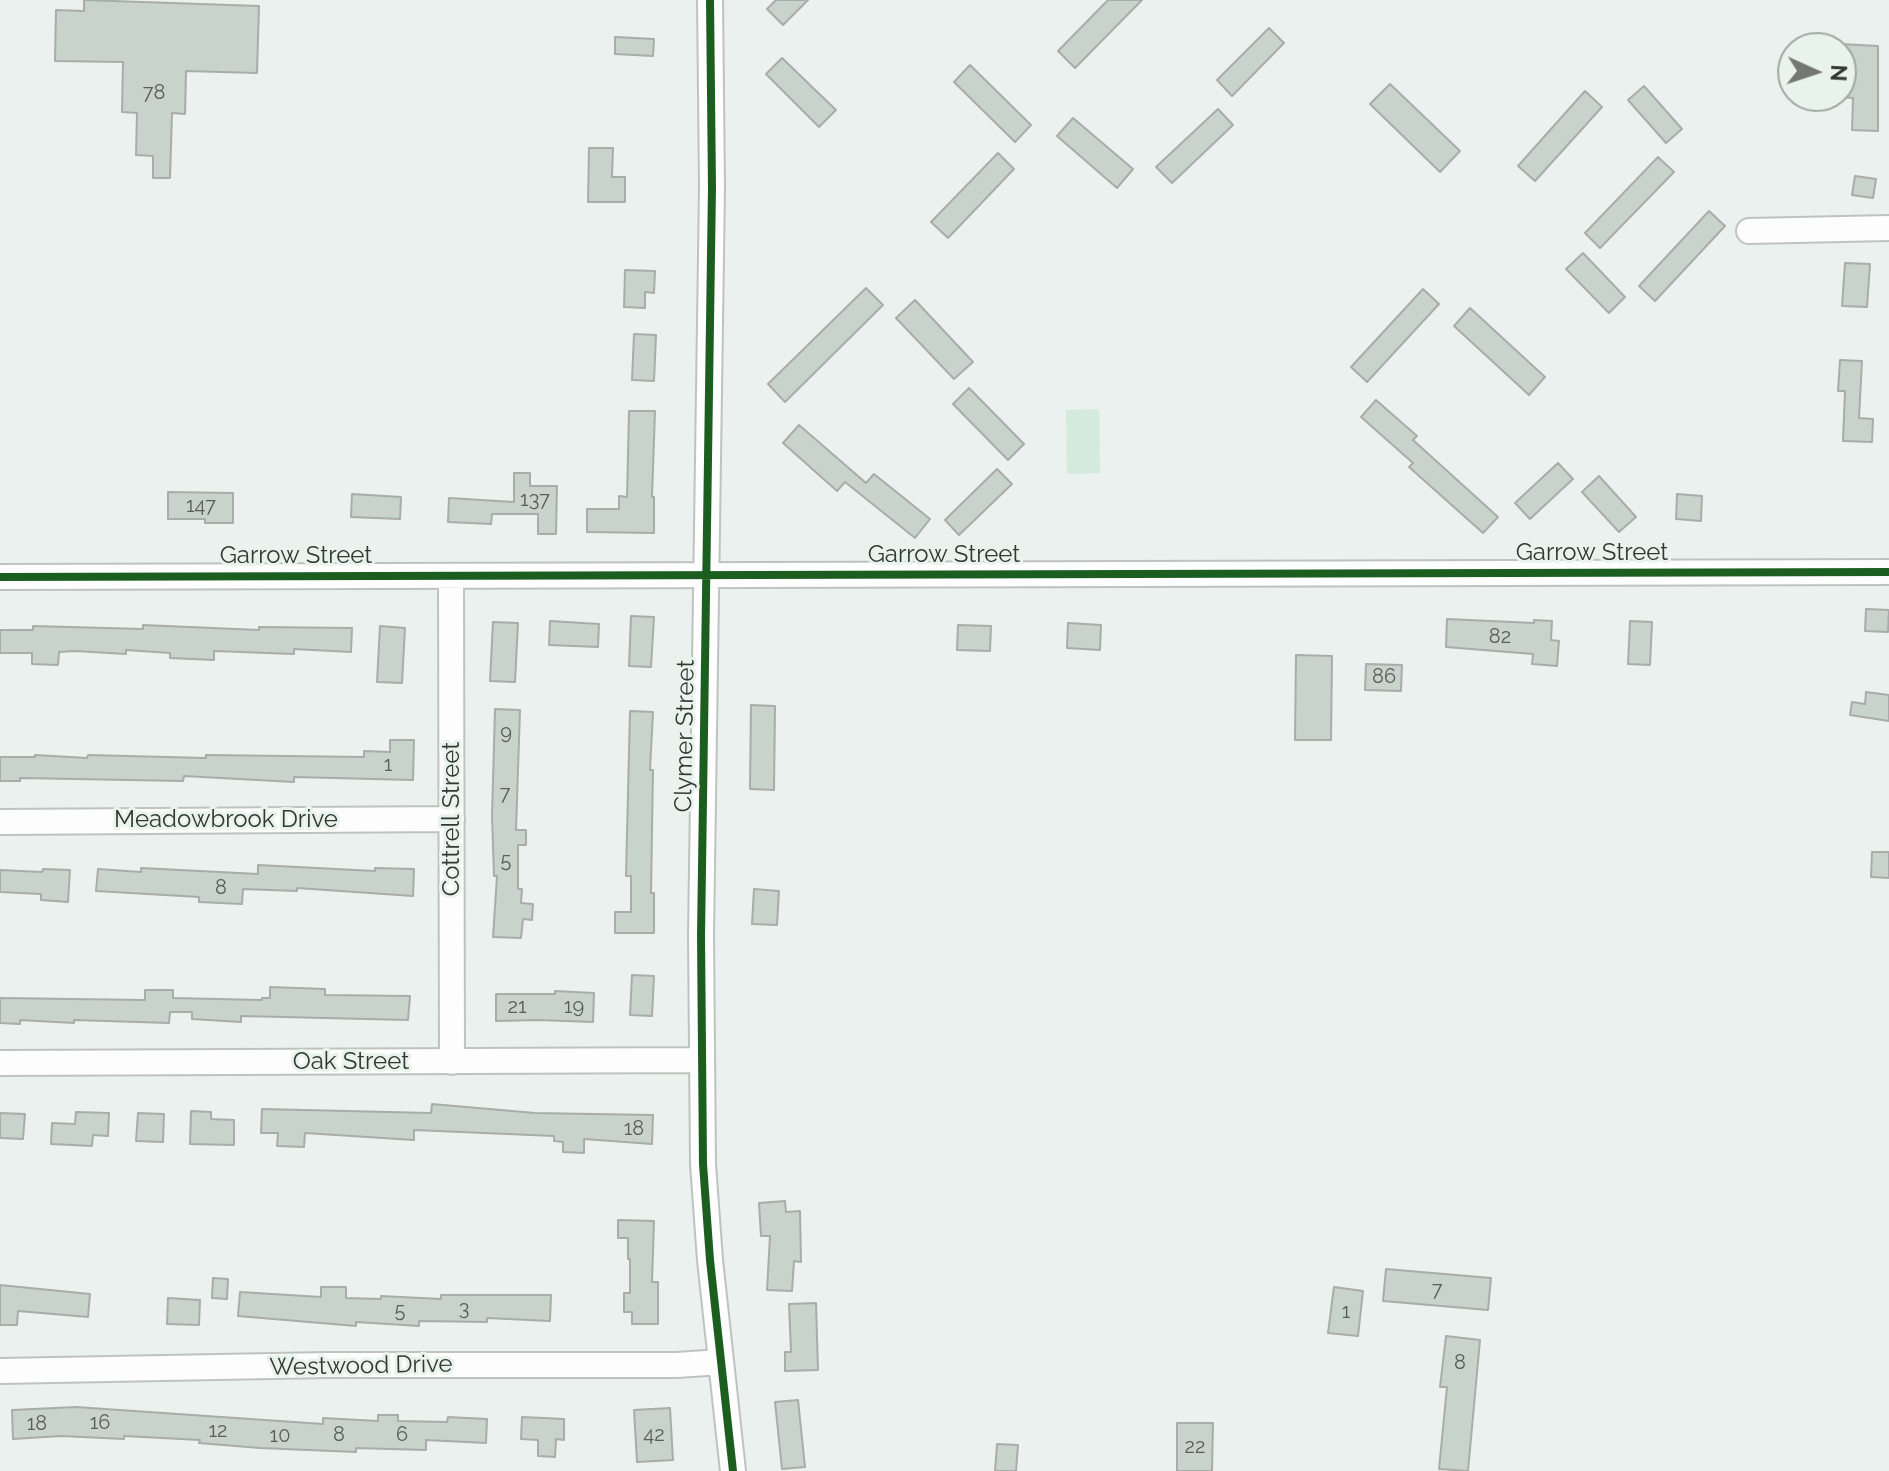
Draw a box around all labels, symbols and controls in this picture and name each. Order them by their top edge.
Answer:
north arrow [1777,32,1857,112]
text: N [1826,64,1852,82]
house number: 78 [143,81,165,105]
house number: 137 [520,488,550,512]
house number: 147 [186,494,216,518]
street label: Garrow Street [1516,539,1668,567]
street label: Garrow Street [868,541,1020,569]
street label: Garrow Street [220,542,372,570]
house number: 82 [1489,625,1511,649]
street label: Clymer Street [669,659,701,813]
house number: 86 [1372,665,1396,689]
house number: 9 [500,721,512,745]
street label: Cottrell Street [438,742,466,896]
house number: 1 [384,753,392,777]
house number: 7 [500,782,510,806]
street label: Meadowbrook Drive [114,806,338,834]
house number: 5 [501,849,511,873]
house number: 8 [215,876,227,900]
house number: 21 [508,995,526,1019]
house number: 19 [564,995,584,1019]
street label: Oak Street [293,1048,409,1076]
house number: 18 [624,1117,644,1141]
house number: 7 [1432,1278,1442,1302]
house number: 3 [459,1297,469,1321]
house number: 5 [395,1299,405,1323]
house number: 1 [1342,1300,1350,1324]
street label: Westwood Drive [269,1350,453,1382]
house number: 8 [1454,1351,1466,1375]
house number: 16 [90,1411,110,1435]
house number: 18 [27,1412,47,1436]
house number: 12 [209,1419,227,1443]
house number: 8 [333,1423,345,1447]
house number: 6 [396,1423,408,1447]
house number: 42 [643,1423,665,1447]
house number: 10 [270,1424,290,1448]
house number: 22 [1185,1435,1205,1459]

